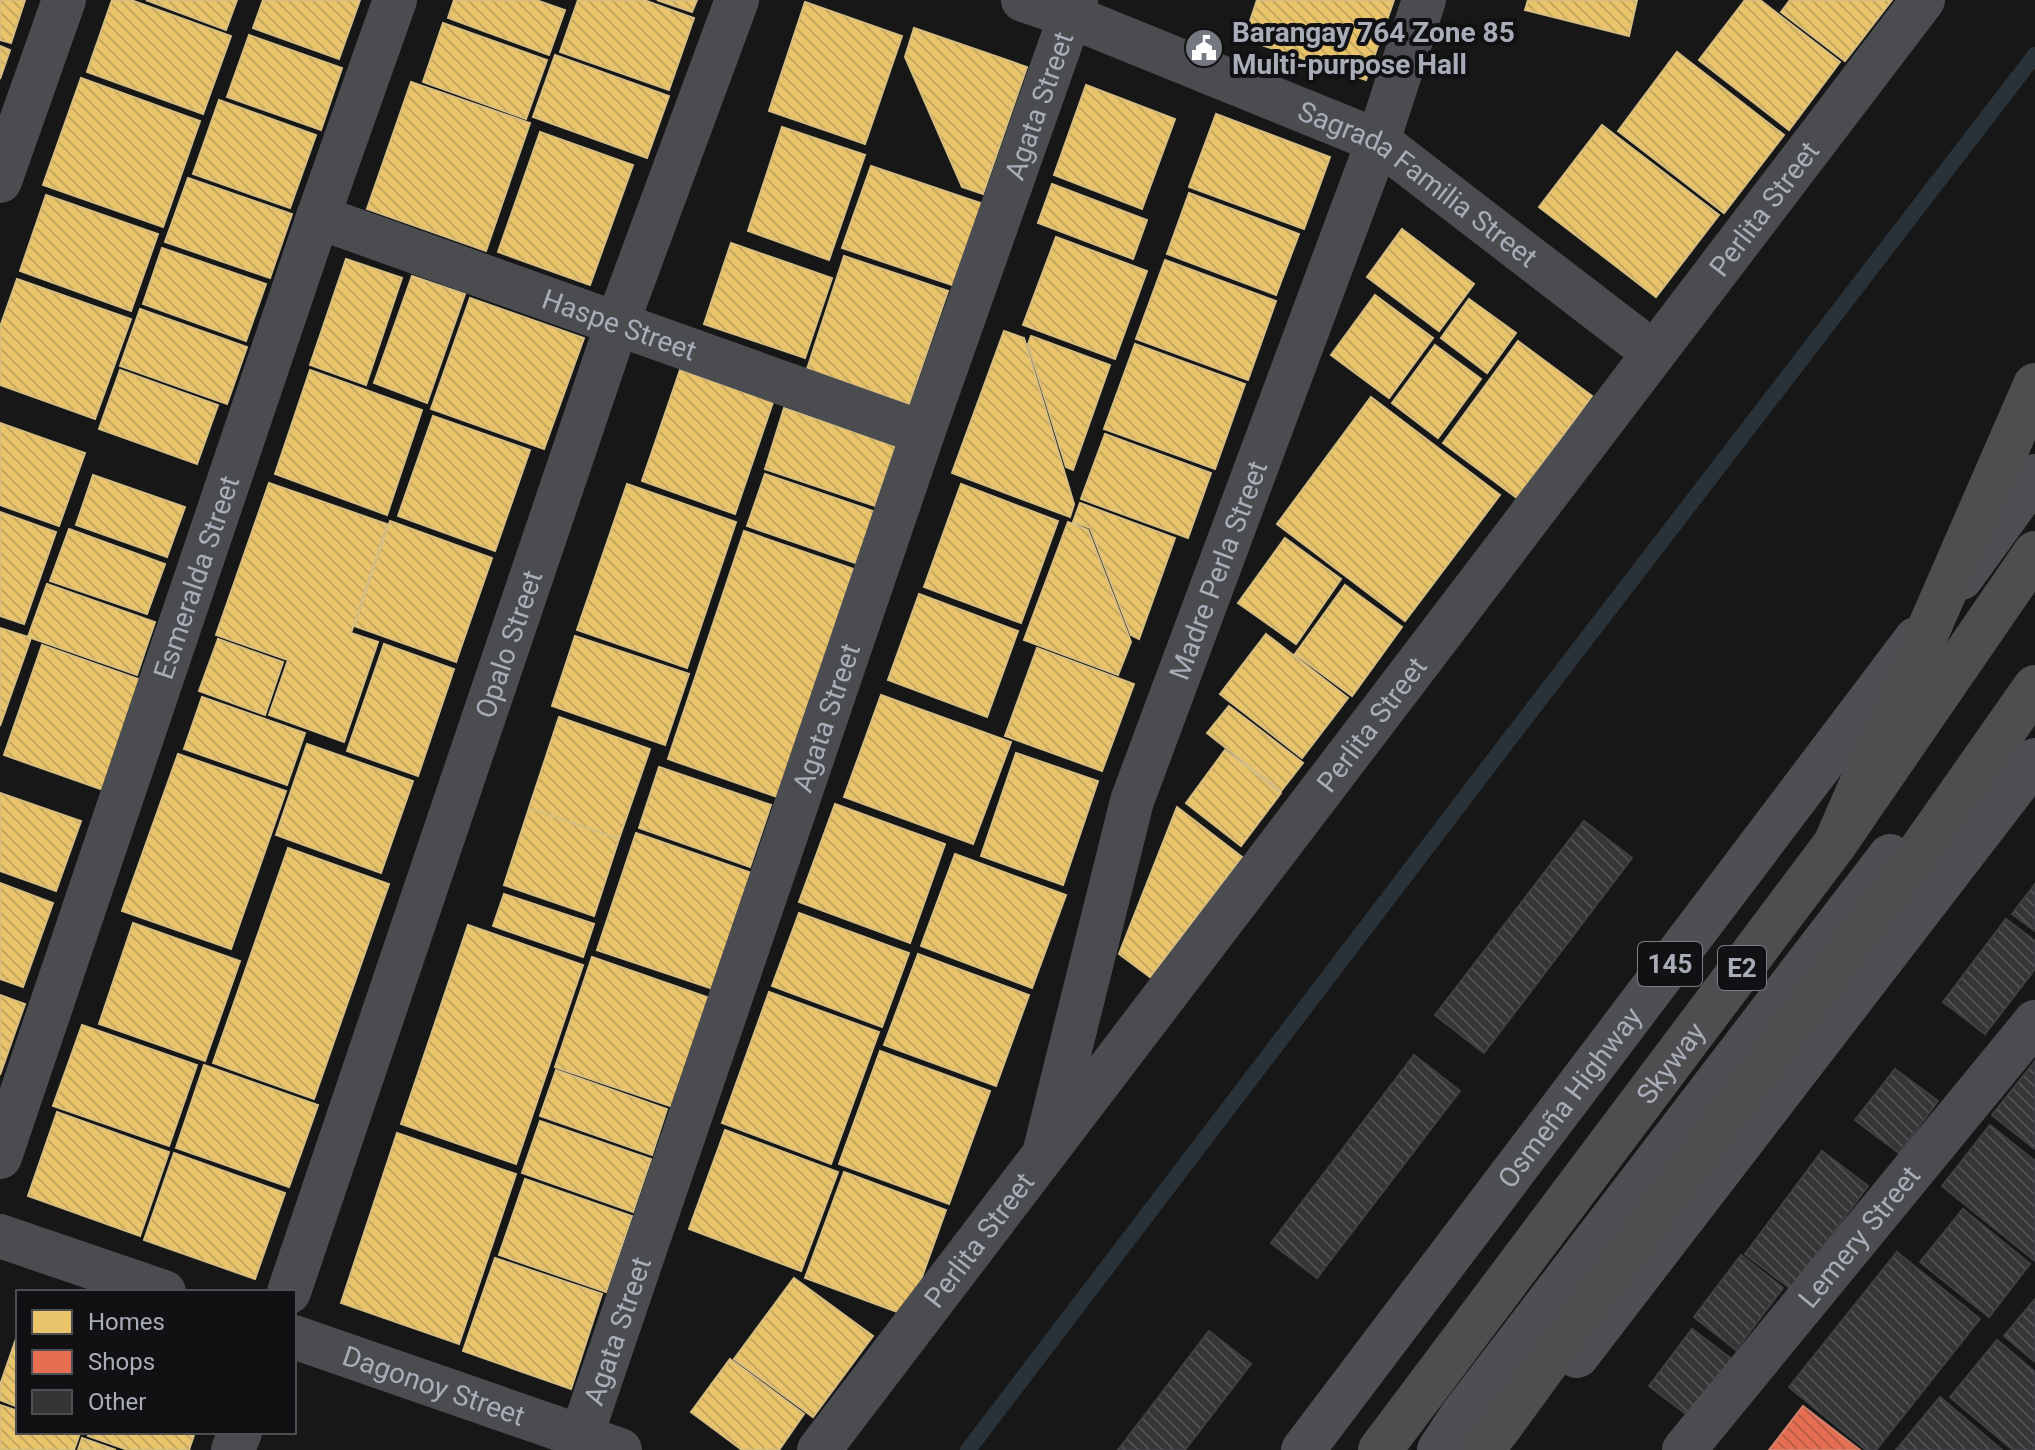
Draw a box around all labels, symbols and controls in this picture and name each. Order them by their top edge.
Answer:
place label: Barangay 764 Zone 85 Multi-purpose Hall [1232,16,1515,81]
street label: Agata Street [998,27,1080,184]
public building icon: Barangay 764 Zone 85 Multi-purpose Hall [1183,27,1225,69]
street label: Sagrada Familia Street [1293,94,1544,274]
street label: Perlita Street [1703,135,1826,283]
street label: Haspe Street [538,282,701,368]
street label: Madre Perla Street [1163,456,1274,685]
street label: Esmeralda Street [147,471,246,683]
street label: Opalo Street [469,566,549,723]
street label: Agata Street [786,639,867,796]
street label: Perlita Street [1310,651,1434,799]
road number: 145 [1638,942,1702,986]
road number: E2 [1718,946,1766,990]
street label: Osmeña Highway [1491,1001,1649,1195]
street label: Skyway [1630,1016,1712,1111]
street label: Lemery Street [1792,1159,1927,1314]
street label: Perlita Street [918,1166,1041,1314]
street label: Agata Street [577,1253,658,1410]
legend [16,1290,296,1434]
text: Homes [88,1308,165,1336]
street label: Dagonoy Street [338,1339,529,1433]
text: Shops [88,1348,155,1376]
text: Other [88,1388,146,1416]

